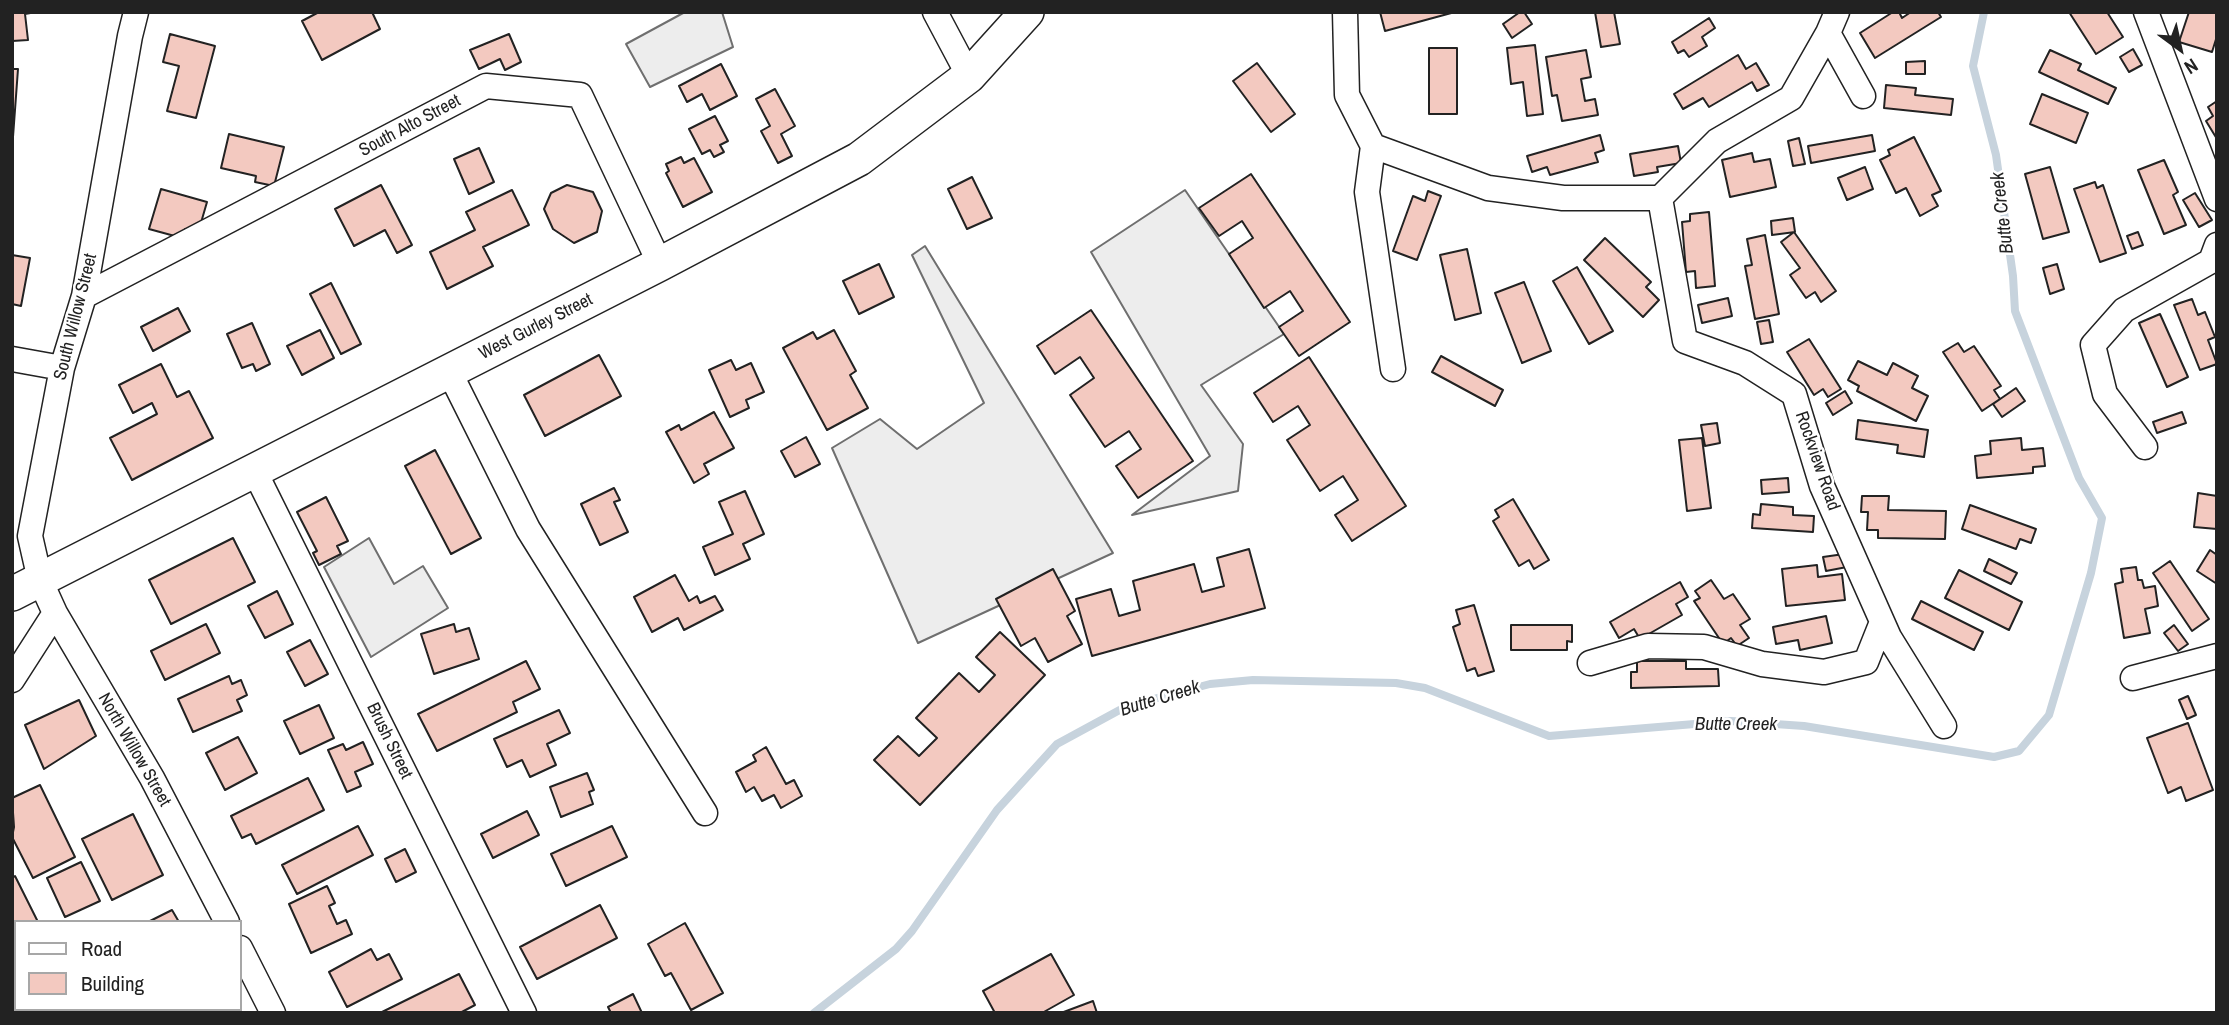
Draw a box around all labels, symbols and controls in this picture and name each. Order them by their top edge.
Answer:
north arrow [2145,14,2215,84]
text: N [2180,53,2203,81]
street label: South Alto Street [356,90,464,162]
water label: Butte Creek [1987,171,2019,255]
street label: South Willow Street [50,252,102,382]
street label: West Gurley Street [476,289,596,365]
street label: Rockview Road [1790,409,1844,513]
water label: Butte Creek [1117,676,1203,722]
street label: North Willow Street [93,690,175,810]
street label: Brush Street [361,699,417,783]
water label: Butte Creek [1695,714,1777,736]
legend [14,920,242,1011]
text: Road [81,934,122,963]
text: Building [81,969,144,998]

